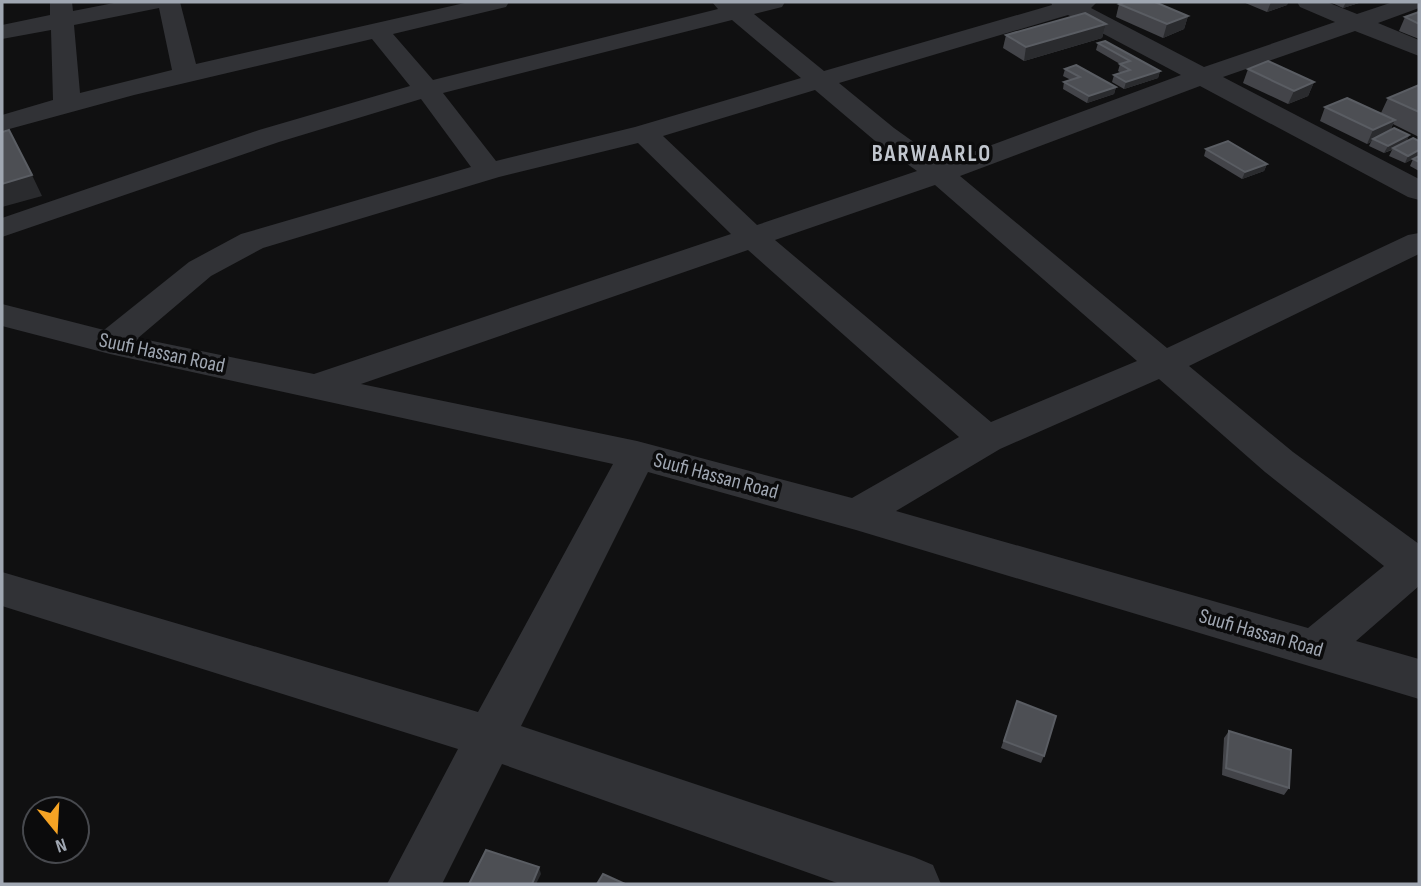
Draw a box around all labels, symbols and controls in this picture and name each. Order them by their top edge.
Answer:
district label: BARWAARLO [872,140,992,168]
street label: Suufi Hassan Road [97,327,227,379]
street label: Suufi Hassan Road [651,447,781,505]
street label: Suufi Hassan Road [1196,603,1326,663]
north arrow [21,795,91,865]
text: N [52,832,69,857]

